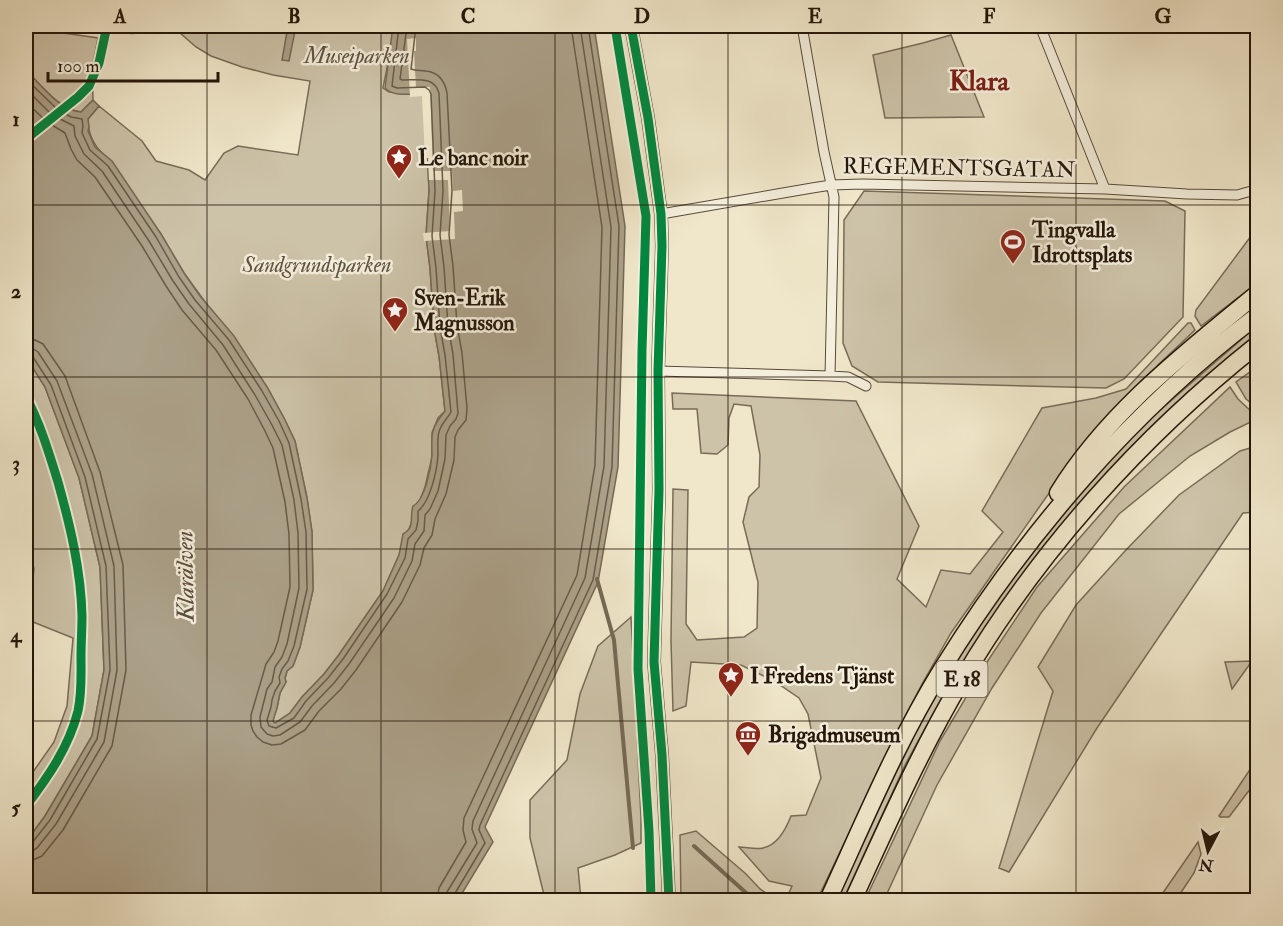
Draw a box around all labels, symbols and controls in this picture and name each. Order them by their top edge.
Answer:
text: A [113,4,127,29]
text: B [287,4,301,29]
text: C [461,4,475,29]
text: D [634,4,650,29]
text: E [808,4,823,29]
text: F [983,4,996,29]
text: G [1155,4,1172,29]
park label: Museiparken [302,42,410,70]
scale bar [48,45,218,83]
text: 100 m [57,55,100,78]
district label: Klara [949,64,1011,99]
text: 1 [12,107,20,132]
place icon: Le banc noir [384,142,414,180]
place label: Le banc noir [418,144,529,172]
street label: REGEMENTSGATAN [842,152,1076,184]
place label: Tingvalla Idrottsplats [1031,216,1133,270]
sports icon: Tingvalla Idrottsplats [998,227,1028,265]
park label: Sandgrundsparken [242,251,391,279]
text: 2 [11,279,21,304]
place label: Sven-Erik Magnusson [413,284,515,338]
place icon: Sven-Erik Magnusson [380,295,410,333]
text: 3 [12,451,20,476]
water label: Klarälven [169,531,202,622]
text: 4 [10,623,23,648]
place icon: I Fredens Tjänst [716,660,746,698]
road number: E 18 [936,661,988,697]
place label: I Fredens Tjänst [750,662,895,690]
museum icon: Brigadmuseum [733,719,763,757]
place label: Brigadmuseum [768,721,901,750]
text: 5 [12,795,22,820]
north arrow [1178,821,1238,881]
text: N [1197,854,1216,876]

